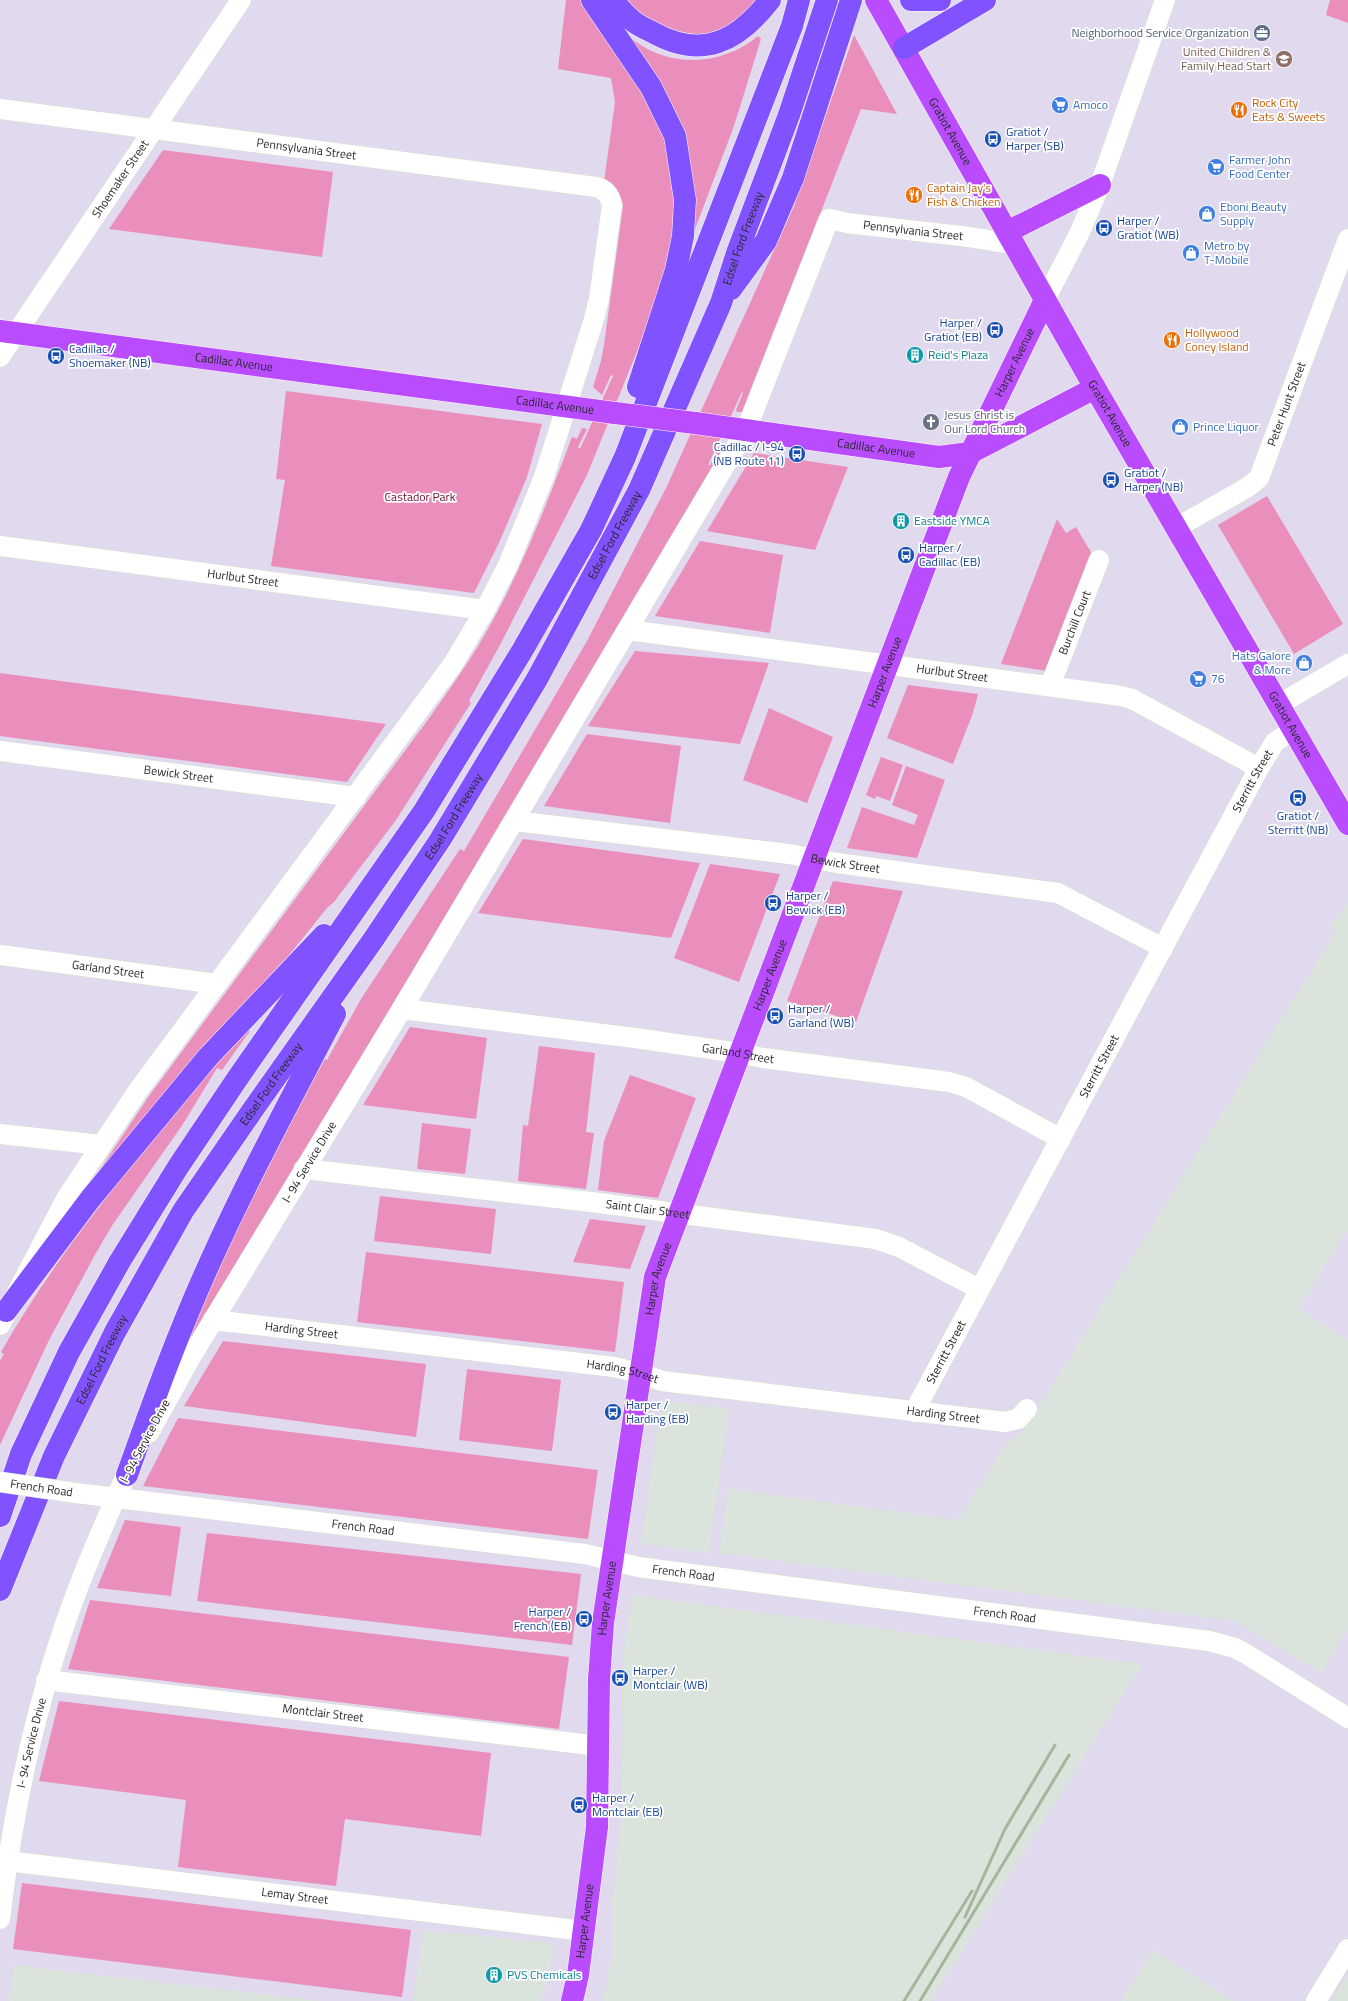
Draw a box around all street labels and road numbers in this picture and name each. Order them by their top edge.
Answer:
street label: Gratiot Avenue [924,94,977,169]
street label: Pennsylvania Street [255,133,358,165]
street label: Shoemaker Street [87,135,154,221]
street label: Edsel Ford Freeway [717,188,768,288]
street label: Pennsylvania Street [862,215,965,245]
street label: Harper Avenue [989,324,1039,400]
street label: Cadillac Avenue [194,347,274,376]
street label: Peter Hunt Street [1262,358,1311,449]
street label: Gratiot Avenue [1083,376,1137,451]
street label: Cadillac Avenue [515,390,595,419]
street label: Cadillac Avenue [836,433,917,463]
street label: Edsel Ford Freeway [582,487,646,583]
street label: Hurlbut Street [206,563,281,592]
street label: Burchill Court [1053,587,1096,658]
street label: Harper Avenue [862,634,907,710]
street label: Hurlbut Street [915,658,990,687]
street label: Gratiot Avenue [1264,687,1318,762]
street label: Sterritt Street [1227,745,1278,816]
street label: Bewick Street [143,760,215,788]
street label: Edsel Ford Freeway [419,769,487,863]
street label: Bewick Street [809,848,882,878]
street label: Harper Avenue [747,936,791,1013]
street label: Garland Street [71,955,146,983]
street label: Sterritt Street [1074,1030,1124,1101]
street label: Edsel Ford Freeway [235,1038,307,1129]
street label: Garland Street [701,1038,776,1068]
street label: I- 94 Service Drive [277,1117,341,1206]
street label: Saint Clair Street [605,1194,691,1224]
street label: Harper Avenue [639,1239,676,1316]
street label: Edsel Ford Freeway [71,1311,132,1408]
street label: Harding Street [264,1316,340,1344]
street label: Sterritt Street [921,1316,971,1387]
street label: Harding Street [586,1354,662,1388]
street label: I- 94 Service Drive [115,1396,175,1486]
street label: Harding Street [906,1400,982,1428]
street label: French Road [9,1474,74,1501]
street label: French Road [331,1514,395,1540]
street label: French Road [651,1559,716,1586]
street label: Harper Avenue [592,1560,621,1636]
street label: French Road [972,1601,1037,1627]
street label: I- 94 Service Drive [11,1695,51,1790]
street label: Montclair Street [282,1698,365,1727]
street label: Lemay Street [260,1882,330,1909]
street label: Harper Avenue [570,1883,599,1959]

